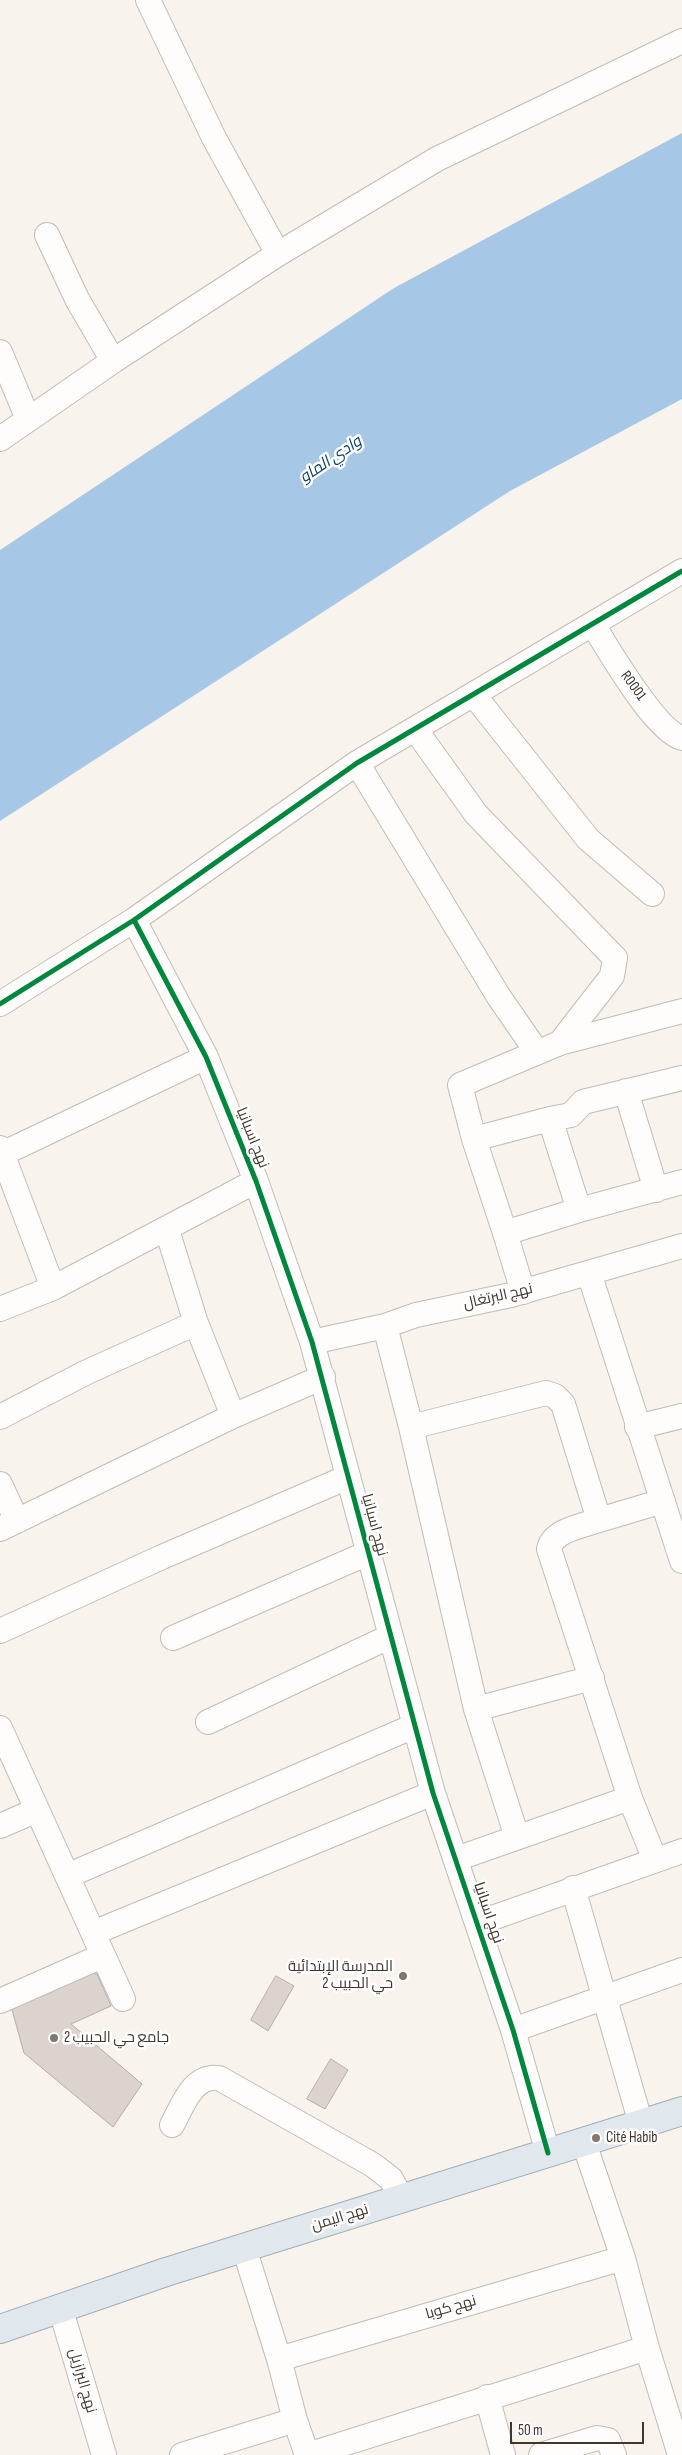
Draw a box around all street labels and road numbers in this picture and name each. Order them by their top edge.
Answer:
street label: R0001 [616,668,650,704]
street label: نهج اسبانيا [232,1105,272,1171]
street label: نهج البرتغال [462,1280,534,1314]
street label: نهج اسبانيا [357,1492,391,1558]
street label: نهج اسبانيا [469,1880,507,1946]
street label: نهج اليمن [309,2201,371,2235]
street label: نهج كوبا [423,2292,479,2324]
street label: نهج البرازيل [64,2347,100,2415]

